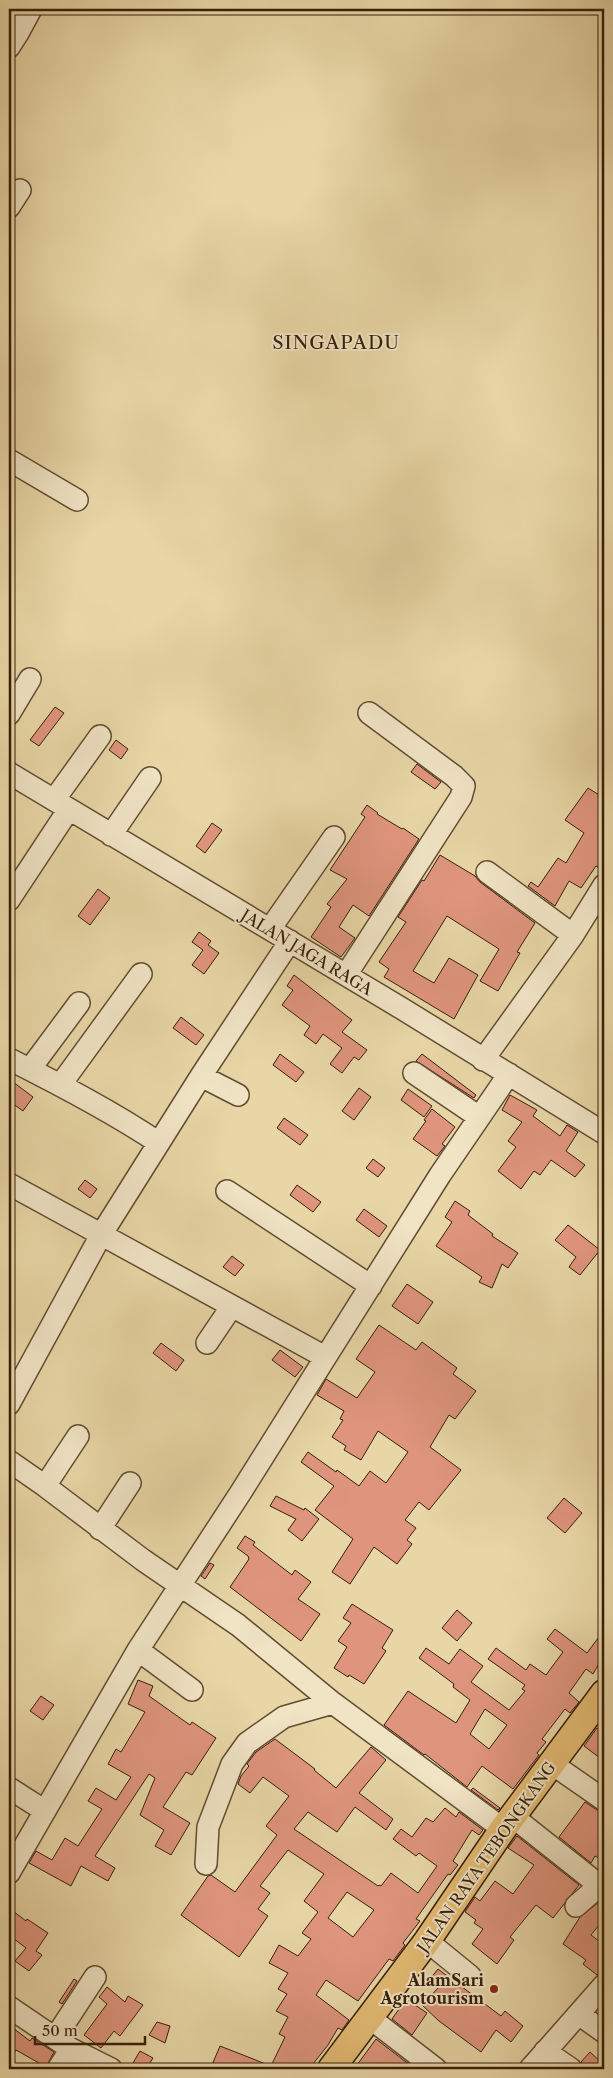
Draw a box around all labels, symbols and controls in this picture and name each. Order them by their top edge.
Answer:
district label: SINGAPADU [272,331,400,354]
street label: JALAN JAGA RAGA [235,903,378,1000]
street label: JALAN RAYA TEBONGKANG [411,1758,560,1959]
place label: AlamSari Agrotourism [379,1970,484,2008]
marker: AlamSari Agrotourism [488,1983,500,1995]
scale bar [35,2013,145,2045]
text: 50 m [42,2021,78,2040]

